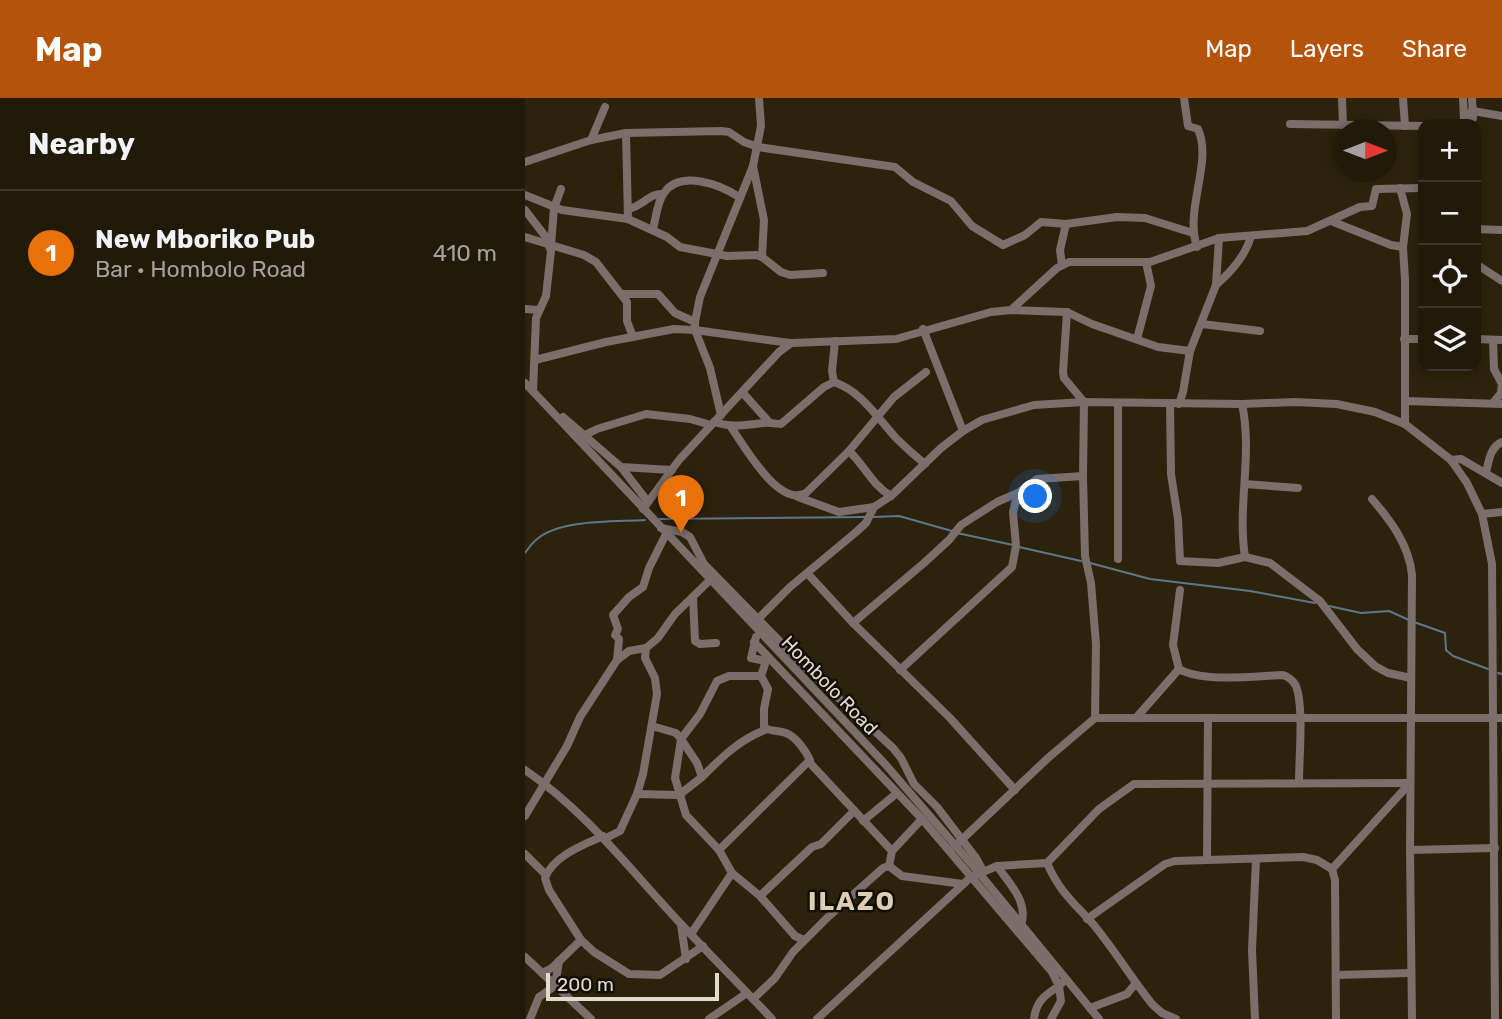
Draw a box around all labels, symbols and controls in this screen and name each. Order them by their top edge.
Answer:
text: Map [35,30,103,69]
text: Map [1205,35,1252,63]
text: Layers [1290,35,1364,63]
text: Share [1402,35,1467,63]
north arrow [1334,119,1397,182]
map controls [1418,119,1481,371]
button: + [1418,119,1481,182]
text: Nearby [28,126,135,162]
button: − [1418,182,1481,245]
text: New Mboriko Pub [95,224,315,255]
text: 1 [45,239,57,267]
text: 410 m [433,239,497,267]
button: locate [1418,245,1481,308]
text: Bar · Hombolo Road [95,255,306,283]
button: layers [1418,308,1481,371]
pin: 1 [658,475,704,533]
your location [1018,479,1052,513]
street label: Hombolo Road [777,631,883,740]
district label: ILAZO [808,886,896,917]
scale bar [546,970,719,1002]
text: 200 m [557,973,614,996]

